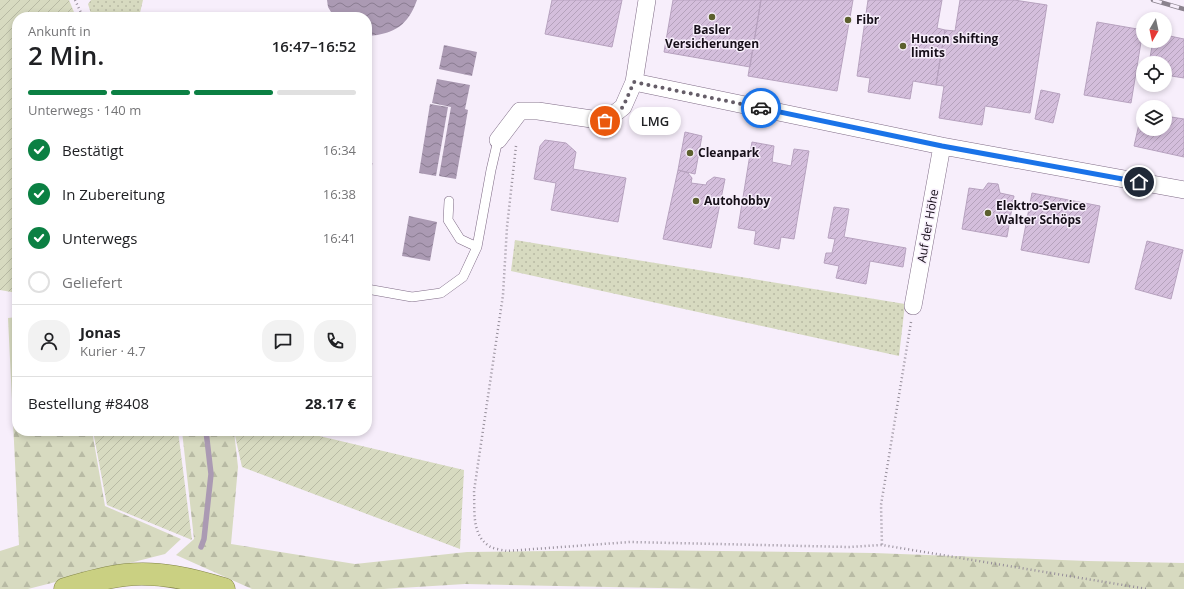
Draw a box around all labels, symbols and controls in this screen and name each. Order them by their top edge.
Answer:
place label: Fibr [856,11,880,28]
marker: Basler Versicherungen [707,12,717,22]
north arrow [1136,12,1172,48]
map controls [1136,12,1172,136]
marker: Fibr [843,15,853,25]
place label: Basler Versicherungen [665,21,759,52]
text: Ankunft in [28,22,91,40]
place label: Hucon shifting limits [911,30,999,61]
text: 16:47–16:52 [272,36,356,56]
text: 2 Min. [28,37,104,73]
marker: Hucon shifting limits [898,41,908,51]
button: locate [1136,56,1172,92]
courier [741,88,781,128]
icon: car [750,97,772,119]
button: layers [1136,100,1172,136]
text: Unterwegs · 140 m [28,101,141,119]
pin [588,104,622,138]
callout: LMG [629,107,681,135]
icon: bag [594,110,616,132]
text: LMG [641,112,669,130]
icon: check [28,139,50,161]
text: Bestätigt [62,140,124,160]
text: 16:34 [323,141,356,159]
place label: Cleanpark [698,144,760,161]
marker: Cleanpark [685,148,695,158]
pin [1122,165,1156,199]
icon: home [1128,171,1150,193]
icon: check [28,183,50,205]
text: In Zubereitung [62,184,165,204]
text: 16:38 [323,185,356,203]
street label: Auf der Höhe [913,188,942,264]
place label: Autohobby [704,192,770,209]
marker: Autohobby [691,196,701,206]
place label: Elektro-Service Walter Schöps [996,197,1086,228]
marker: Elektro-Service Walter Schöps [983,208,993,218]
icon: check [28,227,50,249]
text: Unterwegs [62,228,137,248]
text: 16:41 [323,229,356,247]
text: Geliefert [62,272,122,292]
button: person [28,320,70,362]
button: chat [262,320,304,362]
button: phone [314,320,356,362]
text: Jonas [80,322,121,342]
text: Kurier · 4.7 [80,342,146,360]
text: Bestellung #8408 [28,393,149,413]
text: 28.17 € [305,393,356,413]

